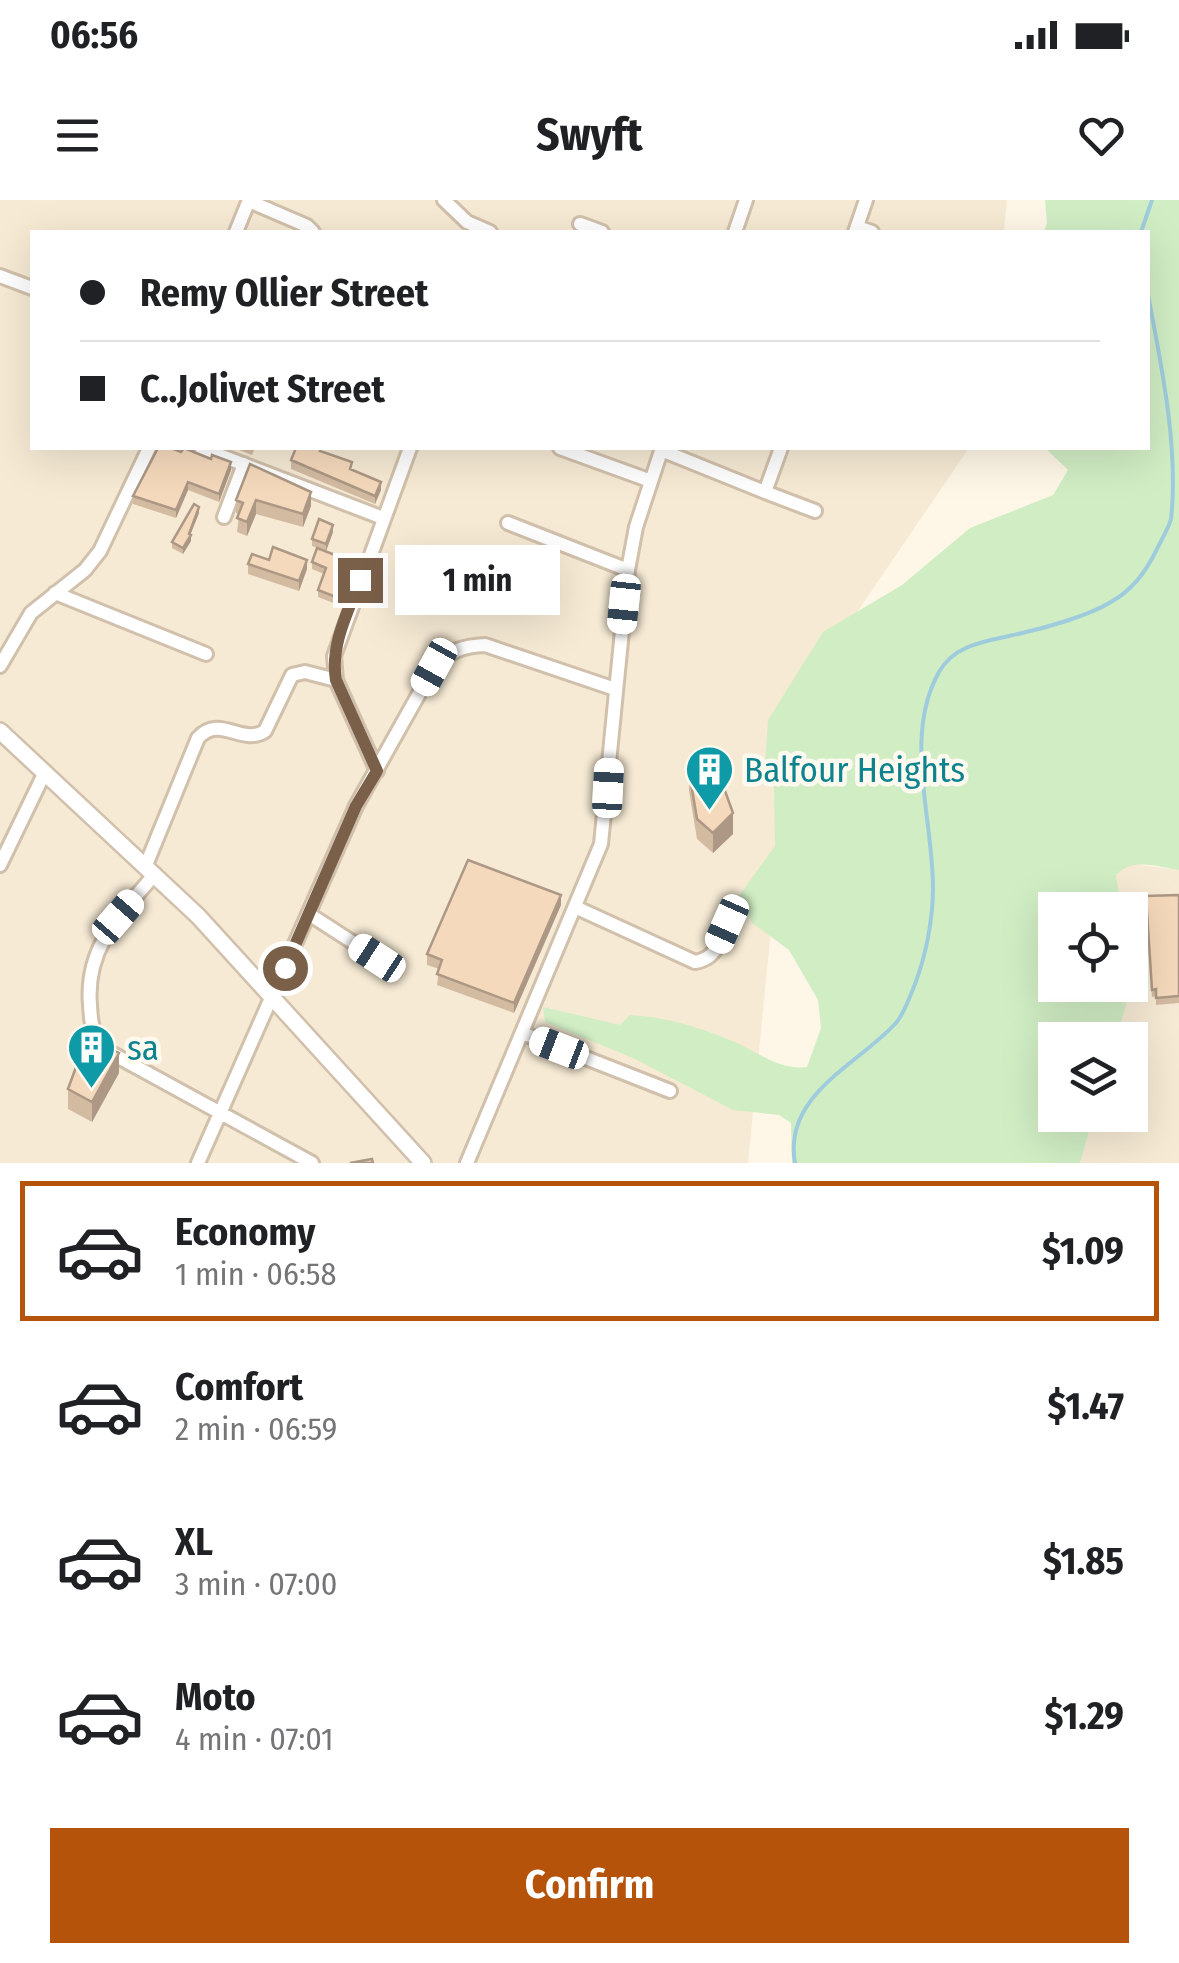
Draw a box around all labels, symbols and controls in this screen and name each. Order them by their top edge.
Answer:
text: 06:56 [50,12,138,58]
icon: menu [50,108,105,163]
text: Swyft [536,108,643,162]
icon: heart [1074,108,1129,163]
text: Remy Ollier Street [140,270,428,316]
text: C..Jolivet Street [140,366,385,412]
callout: 1 min [395,545,560,615]
route end [338,558,383,603]
text: 1 min [443,561,512,599]
car [606,573,642,635]
car [406,633,462,701]
building icon: Balfour Heights [683,744,735,812]
place label: Balfour Heights [744,749,965,791]
car [591,757,625,819]
car [87,885,149,949]
car [701,890,753,958]
map controls [1038,892,1148,1132]
button: locate [1038,892,1148,1002]
car [344,929,410,987]
route start [263,946,308,991]
building icon: sa [66,1022,118,1090]
button: layers [1038,1022,1148,1132]
car [526,1023,592,1073]
place label: sa [127,1027,159,1069]
icon: car [55,1206,145,1296]
text: Economy [175,1209,315,1255]
text: $1.09 [1042,1228,1124,1274]
text: 1 min · 06:58 [175,1255,337,1293]
icon: car [55,1361,145,1451]
text: Comfort [175,1364,303,1410]
text: $1.47 [1048,1383,1124,1429]
text: 2 min · 06:59 [175,1410,337,1448]
icon: car [55,1516,145,1606]
text: XL [175,1519,213,1565]
text: $1.85 [1043,1538,1124,1584]
text: 3 min · 07:00 [175,1565,338,1603]
icon: car [55,1671,145,1761]
text: Moto [175,1674,256,1720]
text: $1.29 [1045,1693,1124,1739]
text: 4 min · 07:01 [175,1720,334,1758]
button: Confirm [50,1828,1129,1943]

